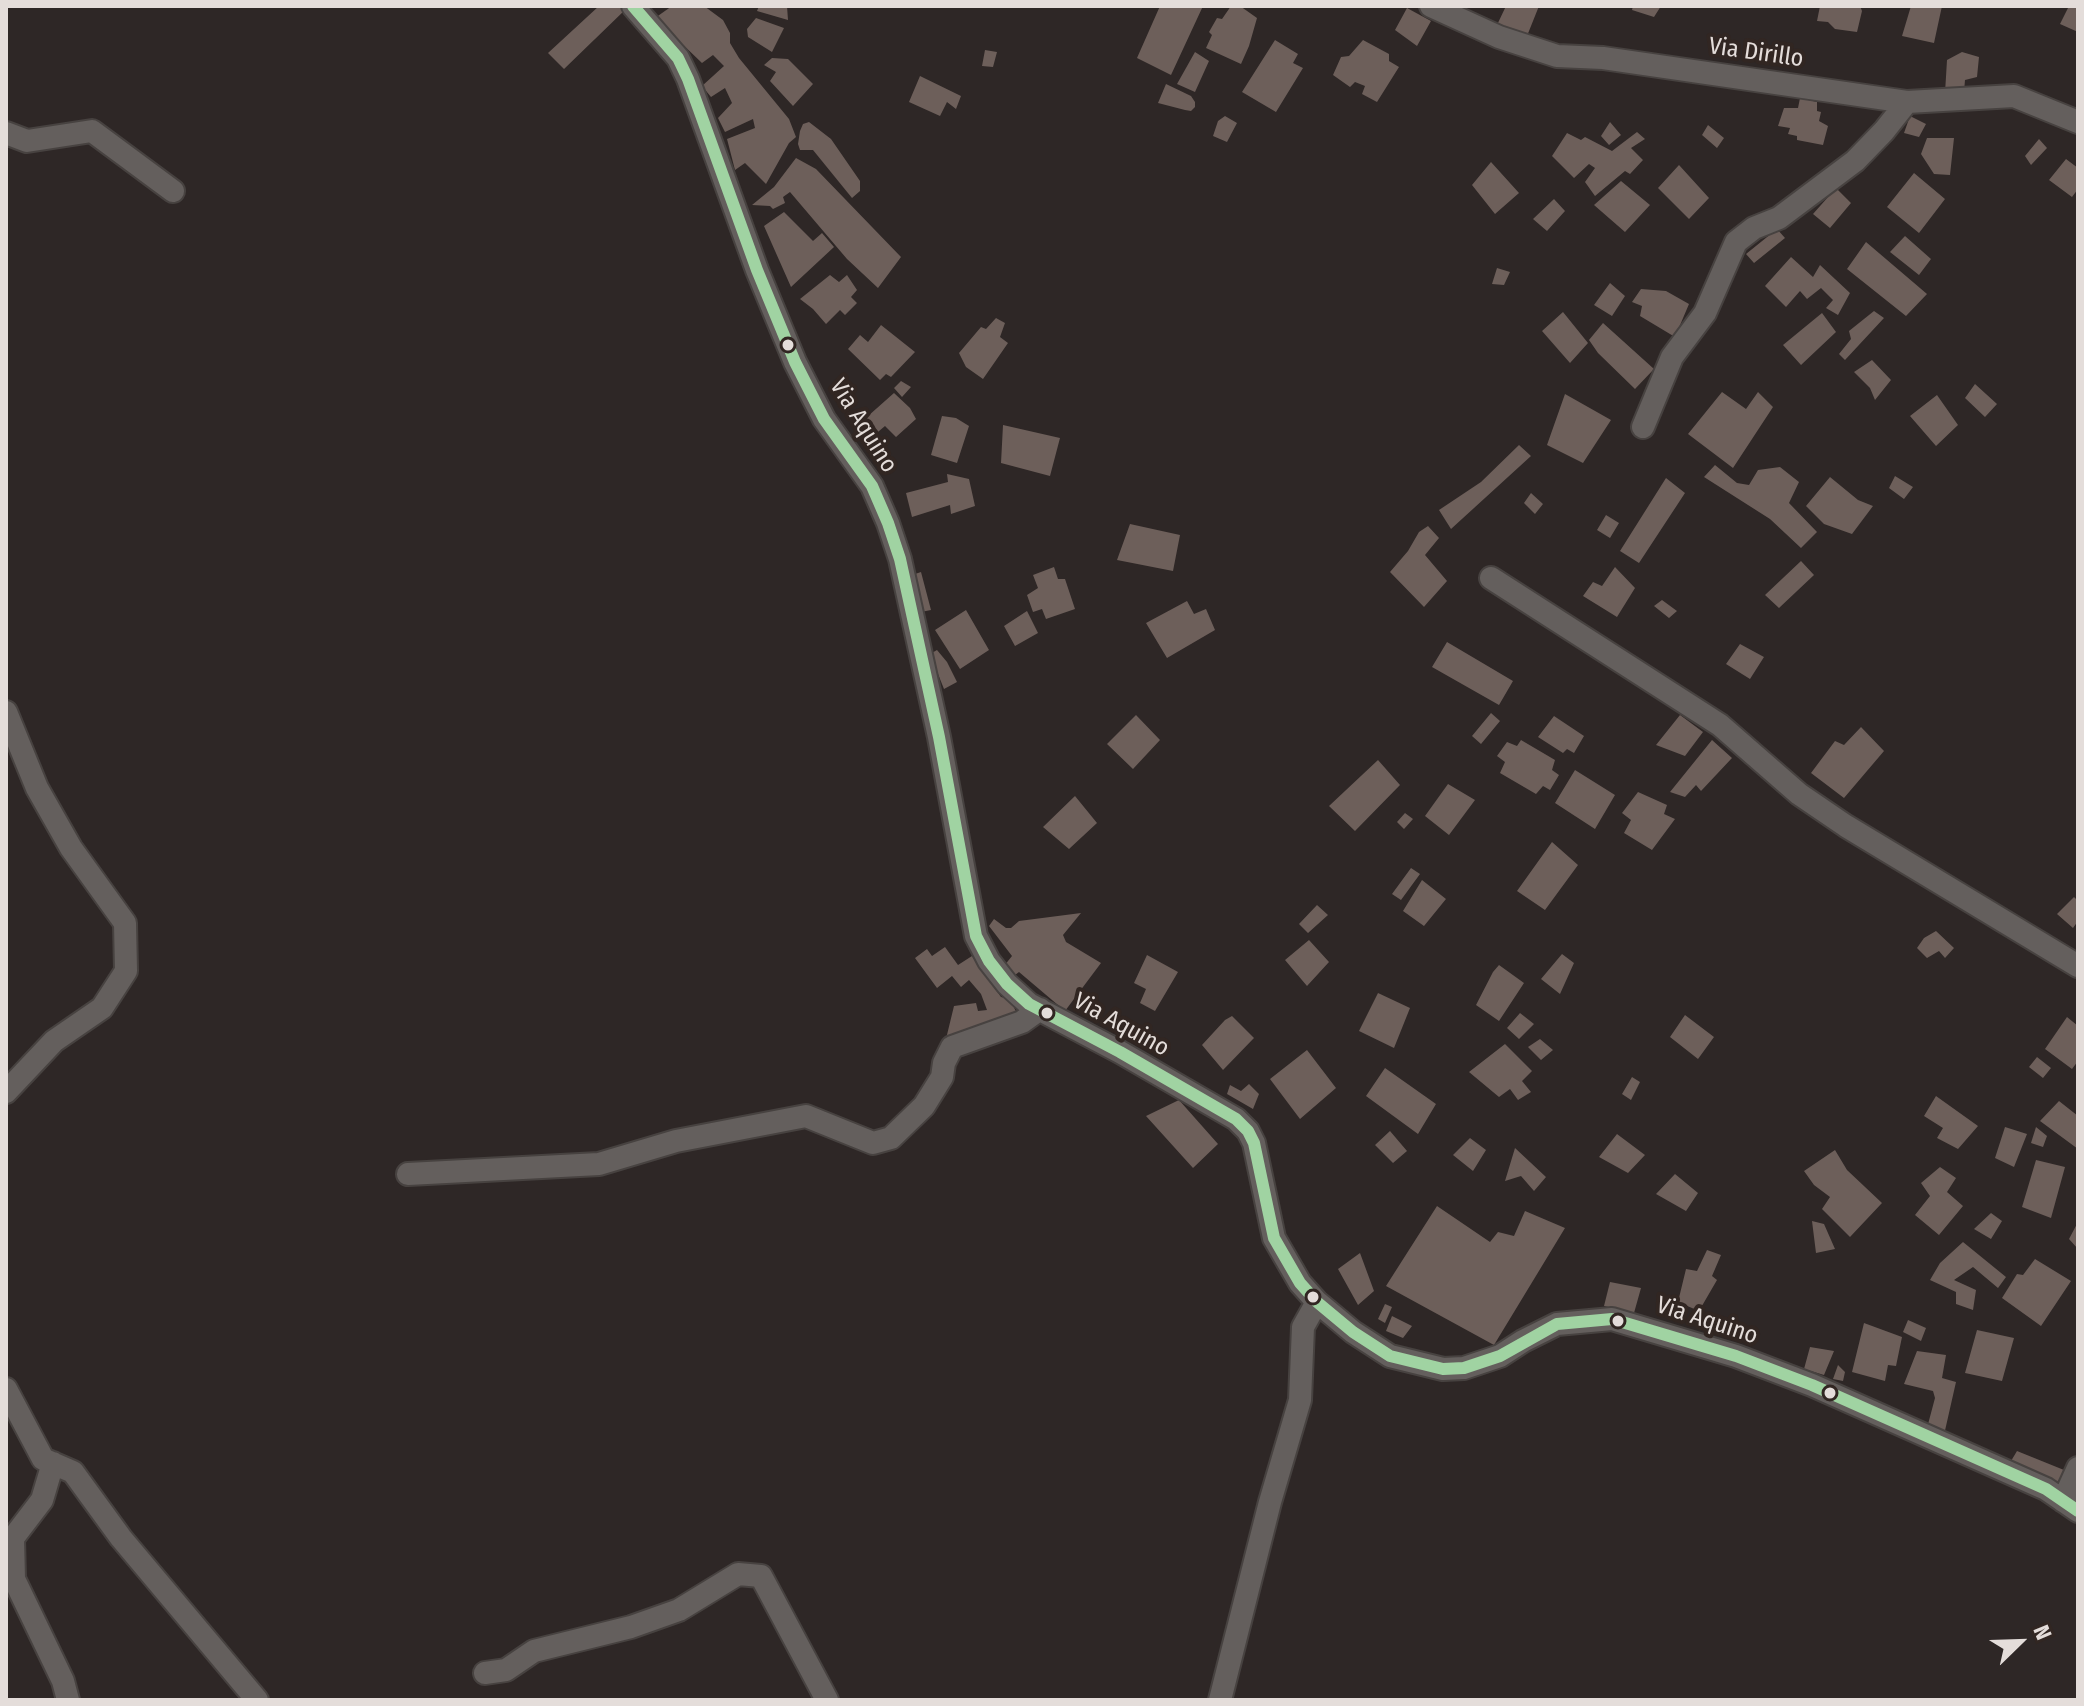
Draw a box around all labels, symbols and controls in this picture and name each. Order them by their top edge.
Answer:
street label: Via Dirillo [1707,32,1805,74]
unlabelled marker [780,337,796,353]
street label: Via Aquino [823,374,903,478]
street label: Via Aquino [1068,987,1174,1063]
unlabelled marker [1039,1005,1055,1021]
unlabelled marker [1305,1289,1321,1305]
street label: Via Aquino [1653,1291,1761,1351]
unlabelled marker [1610,1313,1626,1329]
unlabelled marker [1822,1385,1838,1401]
north arrow [1980,1602,2060,1682]
text: N [2028,1621,2058,1644]

